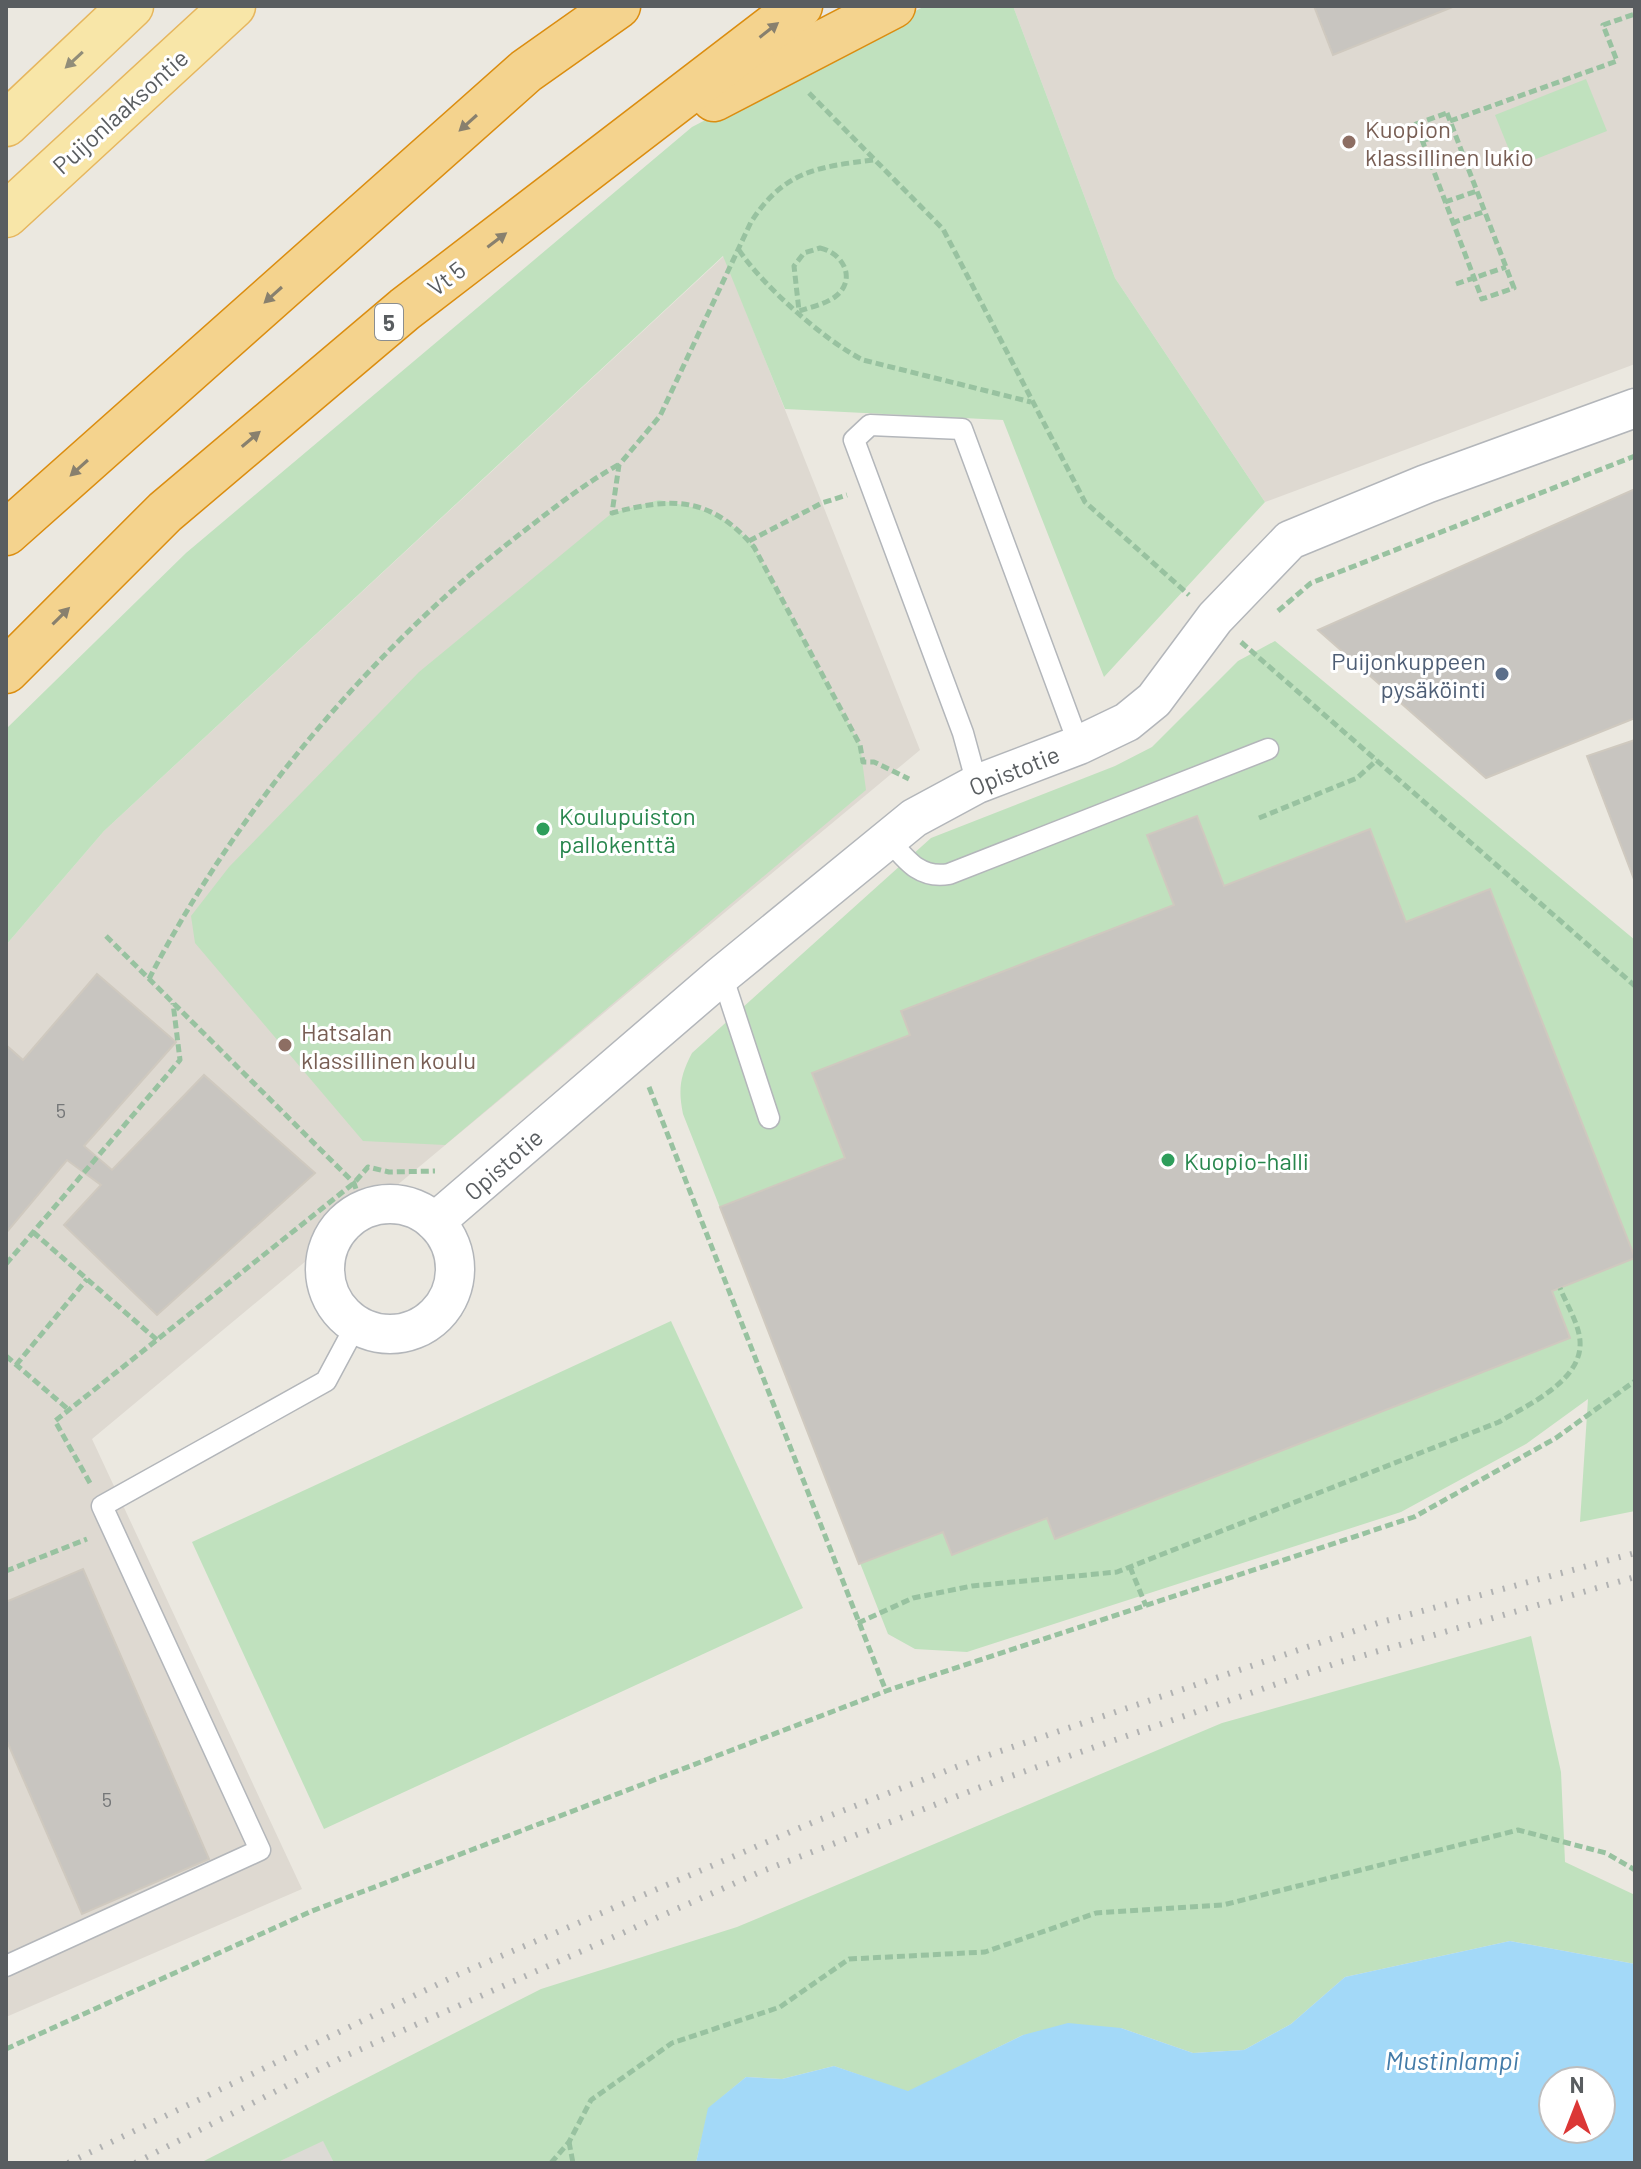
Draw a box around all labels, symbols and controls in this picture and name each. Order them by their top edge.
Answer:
one-way arrow [759,22,780,39]
street label: Puijonlaaksontie [46,43,194,179]
one-way arrow [65,50,84,68]
one-way arrow [458,113,477,131]
place label: Kuopion klassillinen lukio [1365,114,1534,171]
marker: Kuopion klassillinen lukio [1340,133,1358,151]
one-way arrow [487,232,507,248]
street label: Vt 5 [421,254,471,302]
one-way arrow [264,286,284,303]
road number: 5 [375,304,403,340]
one-way arrow [241,431,261,448]
one-way arrow [69,458,88,476]
one-way arrow [51,607,70,626]
place label: Puijonkuppeen pysäköinti [1331,646,1486,703]
marker: Puijonkuppeen pysäköinti [1493,665,1511,683]
street label: Opistotie [965,739,1063,801]
place label: Koulupuiston pallokenttä [559,801,696,858]
marker: Koulupuiston pallokenttä [534,820,552,838]
place label: Hatsalan klassillinen koulu [301,1017,476,1074]
marker: Hatsalan klassillinen koulu [276,1036,294,1054]
house number: 5 [56,1098,66,1122]
street label: Opistotie [458,1122,548,1206]
place label: Kuopio-halli [1184,1146,1309,1175]
marker: Kuopio-halli [1159,1151,1177,1169]
house number: 5 [102,1787,112,1811]
water label: Mustinlampi [1385,2044,1519,2075]
north arrow [1537,2065,1617,2145]
text: N [1570,2071,1584,2097]

